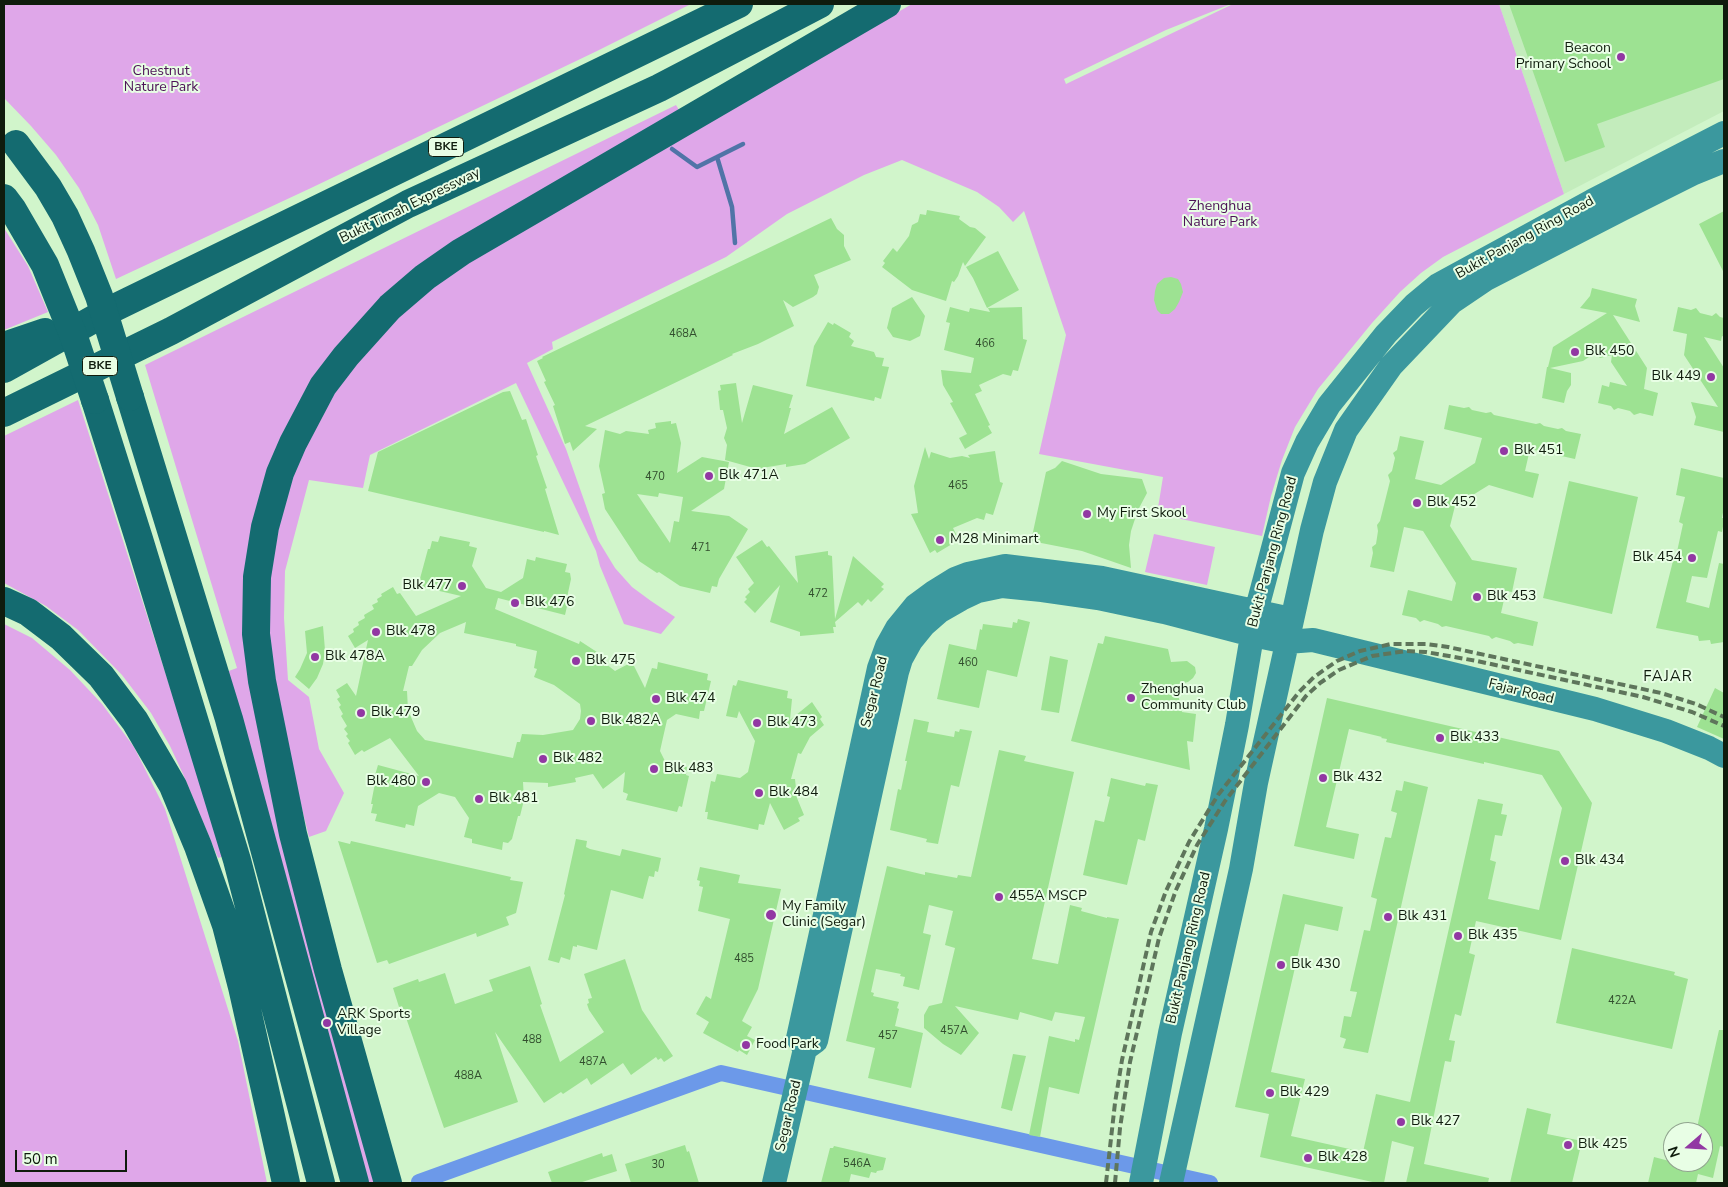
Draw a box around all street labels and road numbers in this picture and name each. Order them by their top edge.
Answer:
road number: BKE [428,138,464,156]
street label: Bukit Timah Expressway [337,165,483,247]
street label: Bukit Panjang Ring Road [1453,193,1597,283]
road number: BKE [82,356,118,376]
street label: Bukit Panjang Ring Road [1245,475,1301,629]
street label: Segar Road [858,655,892,729]
street label: Fajar Road [1487,676,1555,708]
street label: Bukit Panjang Ring Road [1163,870,1215,1026]
street label: Segar Road [773,1079,805,1153]

